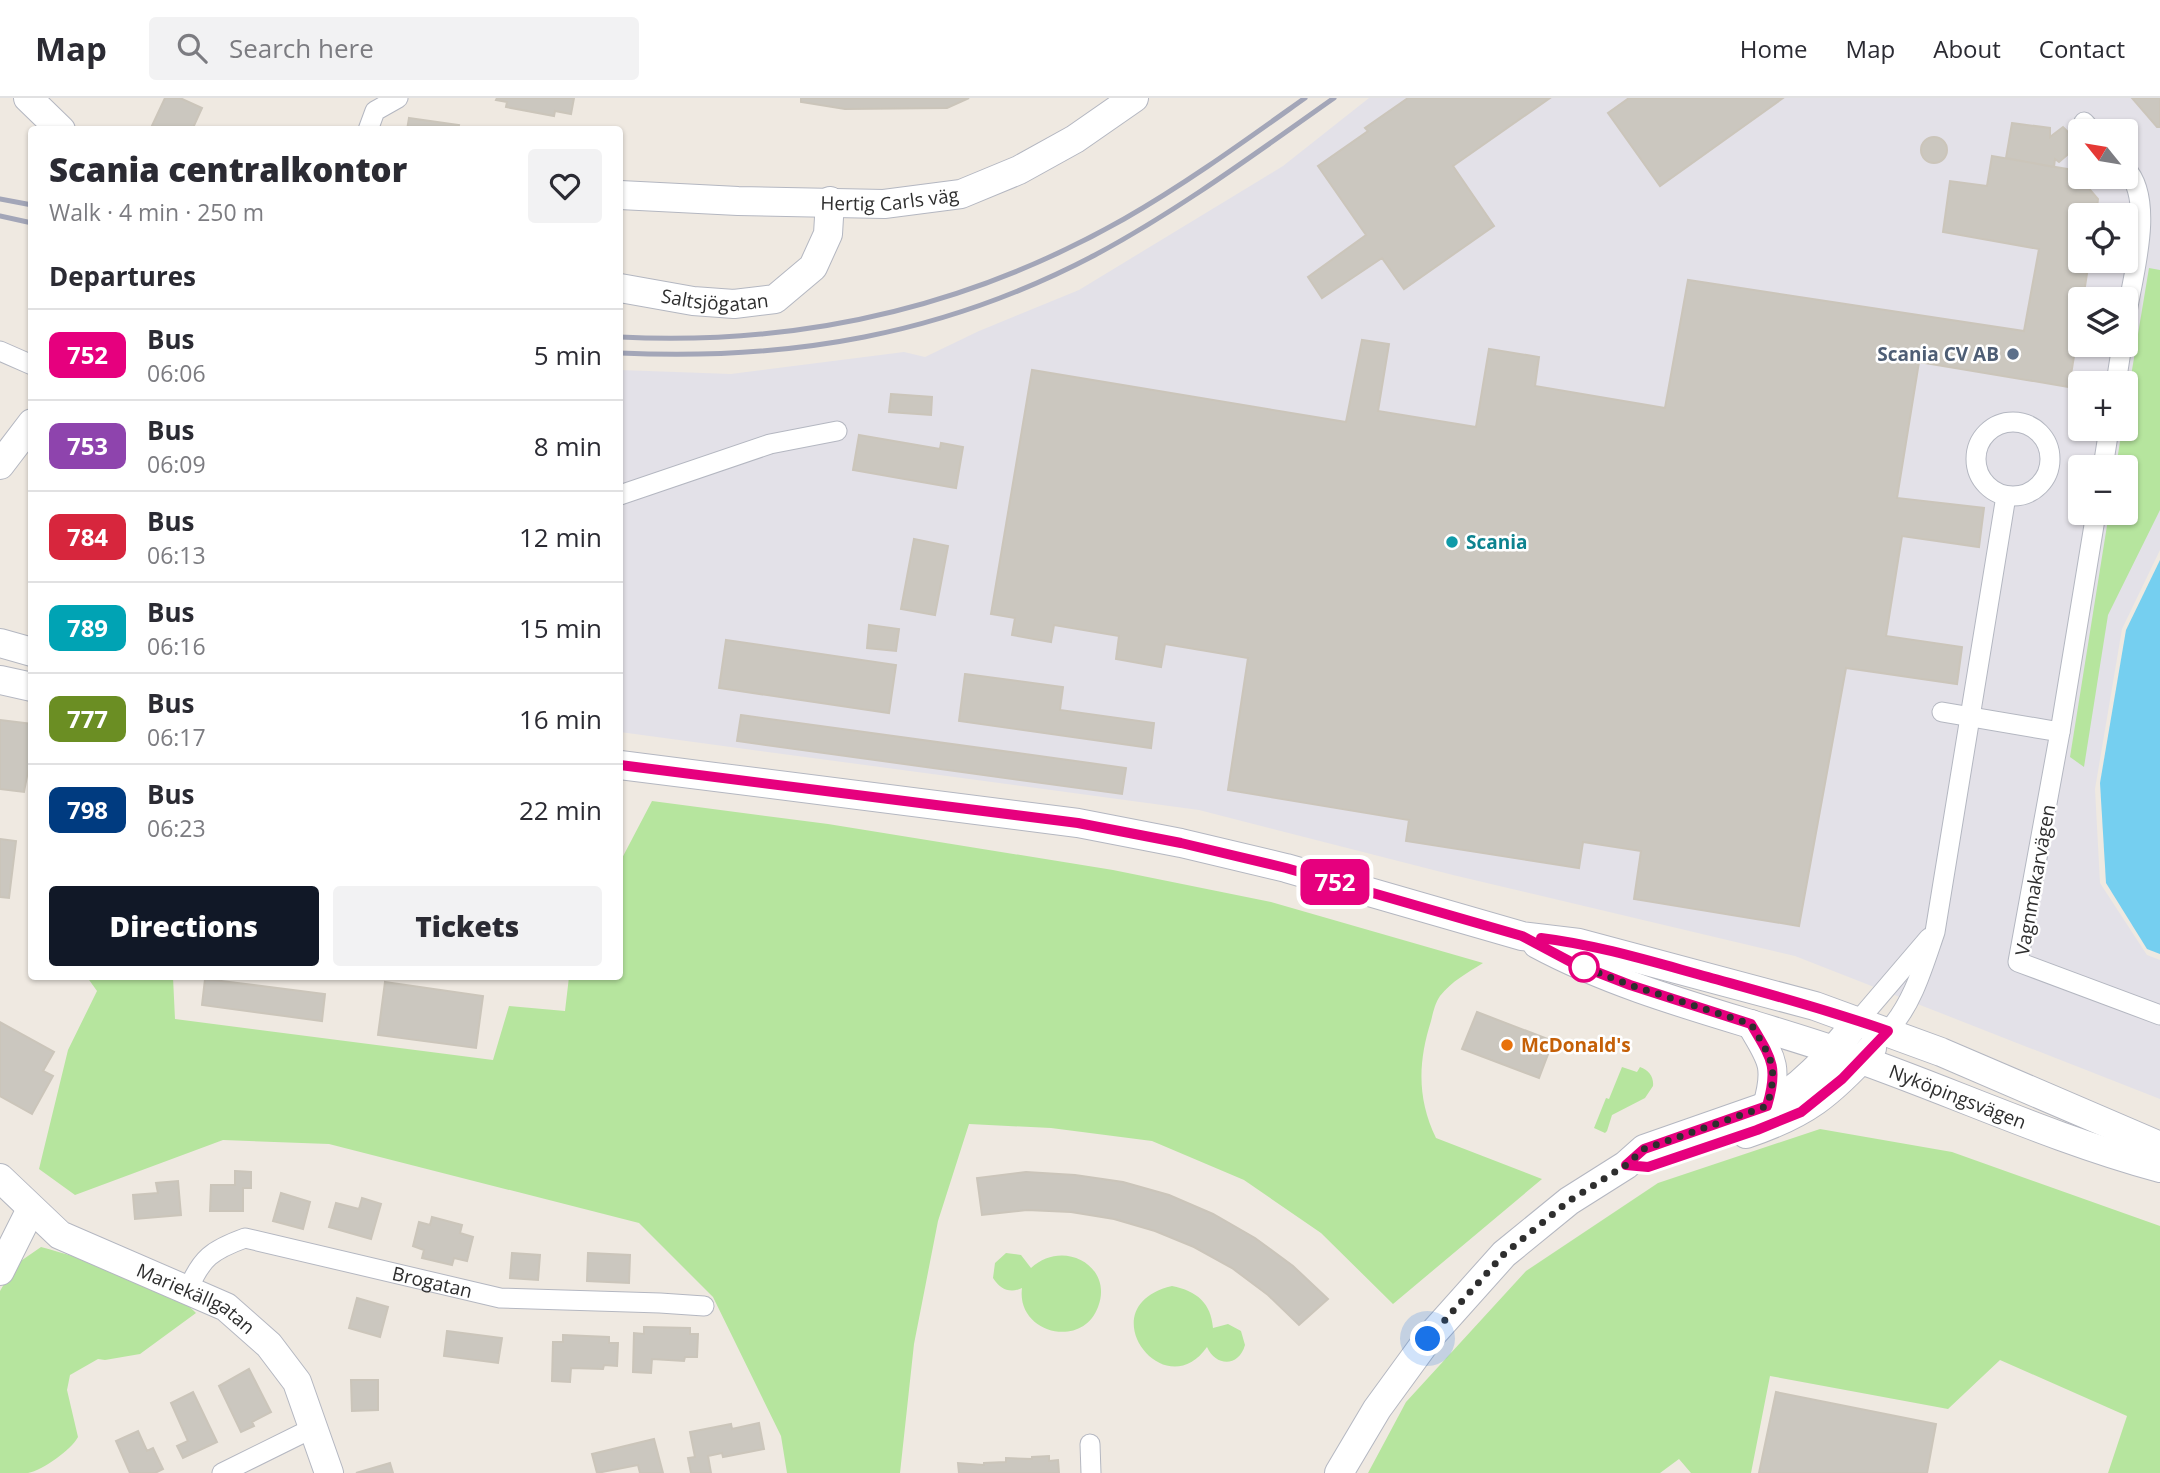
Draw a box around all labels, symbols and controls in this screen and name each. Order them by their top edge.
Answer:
search box [149,17,639,80]
text: Map [35,26,107,71]
icon: search [173,29,211,67]
text: Search here [229,30,374,66]
text: Home [1740,32,1808,65]
text: Map [1846,32,1895,65]
text: About [1933,32,2001,65]
text: Contact [2039,32,2125,65]
north arrow [2068,119,2138,189]
map controls [2068,119,2138,525]
text: Scania centralkontor [49,147,407,192]
button: heart [528,149,602,223]
street label: Hertig Carls väg [820,181,960,217]
text: Walk · 4 min · 250 m [49,196,264,228]
button: locate [2068,203,2138,273]
text: Departures [49,258,196,294]
street label: Saltsjögatan [659,283,770,318]
button: layers [2068,287,2138,357]
text: Bus [147,321,194,357]
text: 5 min [534,337,602,373]
text: 752 [67,338,108,371]
place label: Scania CV AB [1877,341,1999,367]
marker: Scania CV AB [2005,346,2021,362]
text: 06:06 [147,357,206,389]
button: + [2068,371,2138,441]
text: Bus [147,412,194,448]
text: 8 min [534,428,602,464]
text: 753 [67,429,108,462]
text: 06:09 [147,448,206,480]
button: − [2068,455,2138,525]
text: Bus [147,503,194,539]
text: 12 min [519,519,602,555]
text: 784 [67,520,108,553]
place label: Scania [1466,529,1527,555]
marker: Scania [1444,534,1460,550]
text: 06:13 [147,539,206,571]
text: Bus [147,594,194,630]
text: 15 min [519,610,602,646]
text: 789 [67,611,108,644]
text: 06:16 [147,630,206,662]
text: Bus [147,685,194,721]
text: 16 min [519,701,602,737]
text: 777 [67,702,108,735]
text: 06:17 [147,721,206,753]
text: Bus [147,776,194,812]
text: 22 min [519,792,602,828]
text: 798 [67,793,108,826]
street label: Vagnmakarvägen [2009,802,2061,958]
text: 06:23 [147,812,206,844]
line badge: 752 [1295,859,1375,905]
text: 752 [1314,865,1356,898]
button: Directions [49,886,319,966]
button: Tickets [333,886,602,966]
unlabelled marker [1569,952,1599,982]
place label: McDonald's [1521,1032,1631,1058]
marker: McDonald's [1499,1037,1515,1053]
street label: Nyköpingsvägen [1885,1058,2030,1135]
street label: Mariekällgatan [133,1257,261,1340]
street label: Brogatan [390,1260,475,1304]
your location [1410,1321,1445,1356]

